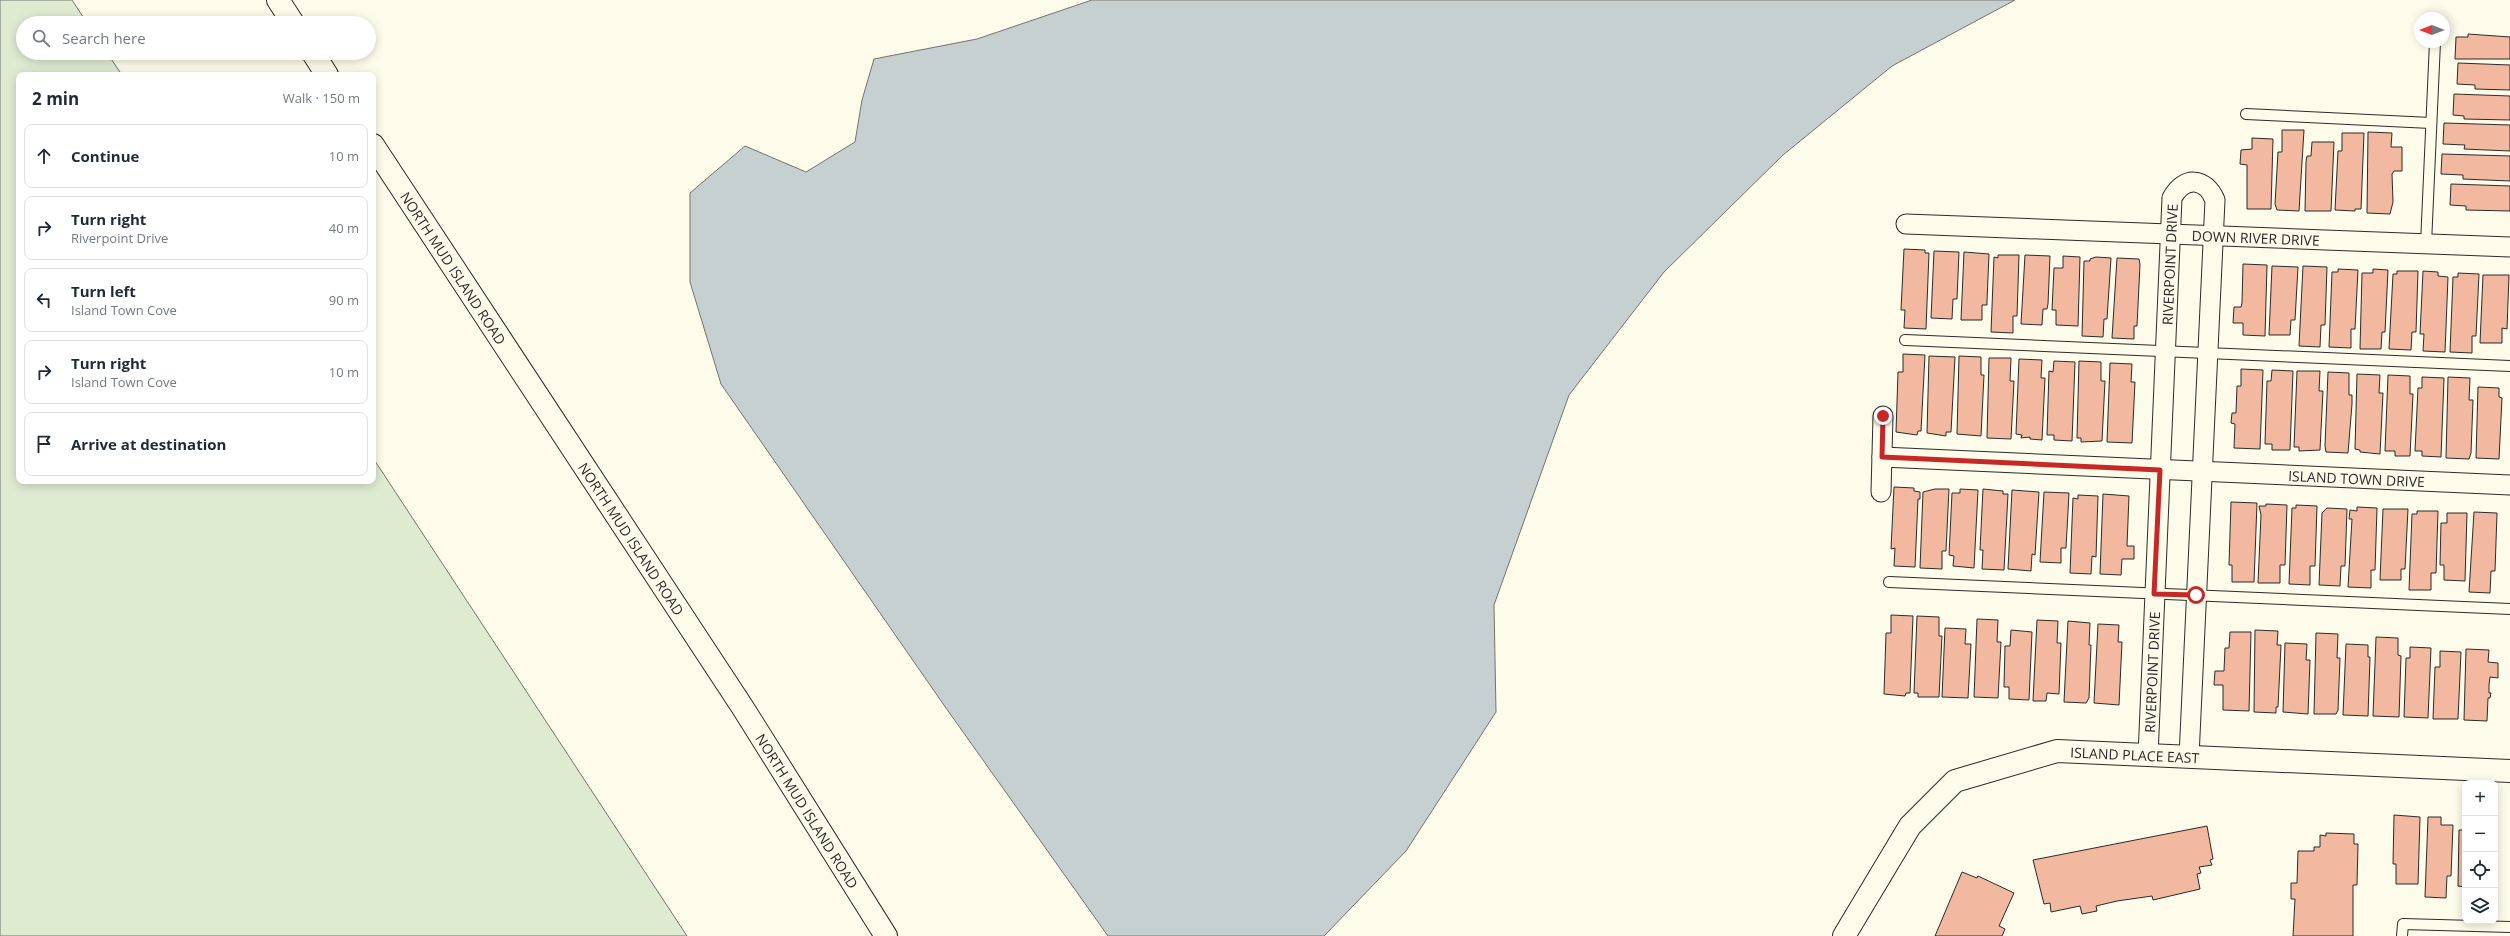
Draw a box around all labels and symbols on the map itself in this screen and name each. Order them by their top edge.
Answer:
north arrow [2414,12,2450,48]
street label: NORTH MUD ISLAND ROAD [397,188,511,348]
street label: RIVERPOINT DRIVE [2157,203,2181,325]
street label: DOWN RIVER DRIVE [2191,225,2320,249]
route end [1874,407,1892,425]
street label: NORTH MUD ISLAND ROAD [575,459,689,619]
street label: ISLAND TOWN DRIVE [2288,466,2425,491]
route start [2187,586,2205,604]
street label: RIVERPOINT DRIVE [2140,611,2164,733]
street label: NORTH MUD ISLAND ROAD [752,730,863,892]
street label: ISLAND PLACE EAST [2070,742,2200,767]

